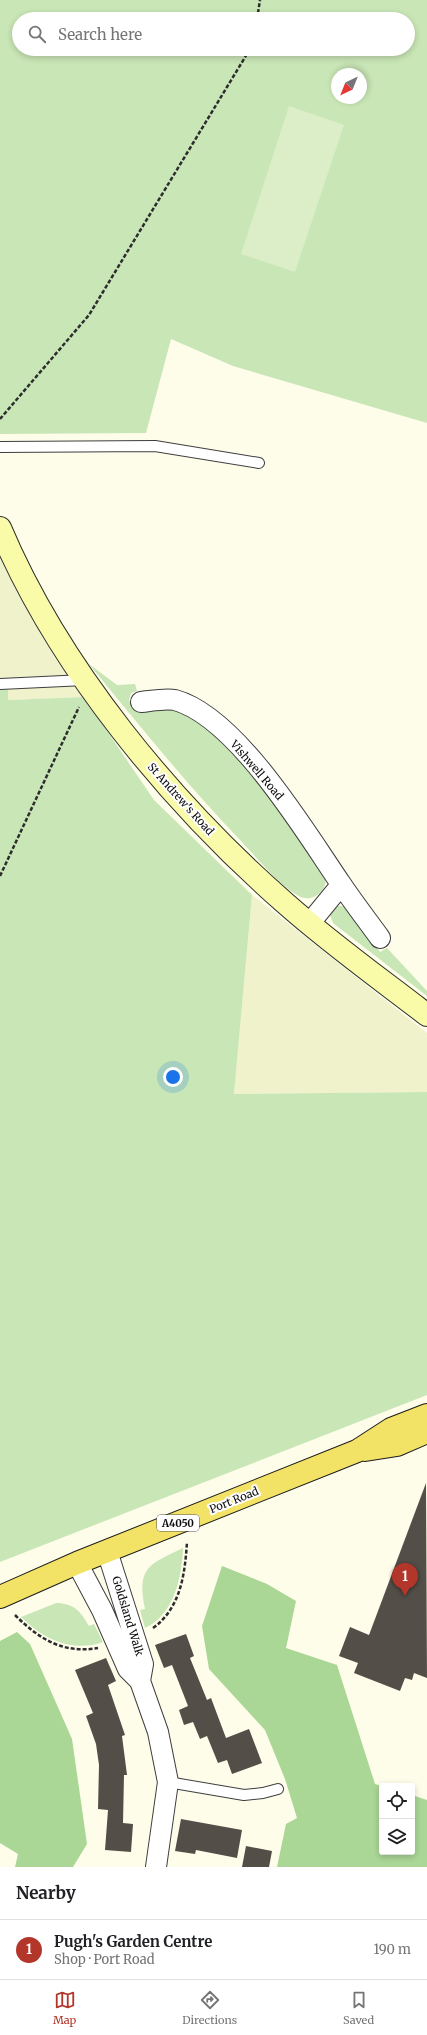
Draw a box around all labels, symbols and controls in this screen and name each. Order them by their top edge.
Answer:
search box [12,12,415,56]
icon: search [26,23,48,45]
text: Search here [58,25,142,44]
north arrow [331,68,367,104]
street label: Vishwell Road [227,737,287,803]
street label: St Andrew's Road [145,760,217,838]
your location [163,1067,183,1087]
street label: Port Road [207,1484,261,1516]
road number: A4050 [157,1515,199,1531]
pin: 1 [392,1563,418,1596]
street label: Goldsland Walk [109,1574,147,1658]
map controls [379,1783,415,1855]
button: locate [379,1783,415,1819]
button: layers [379,1819,415,1855]
text: Nearby [16,1882,76,1904]
text: Pugh's Garden Centre [54,1932,212,1951]
text: 1 [26,1941,32,1958]
text: 190 m [374,1941,411,1958]
text: Shop · Port Road [54,1951,155,1968]
tab: Map [53,1989,76,2027]
tab: Directions [182,1989,237,2027]
tab: Saved [343,1989,374,2027]

